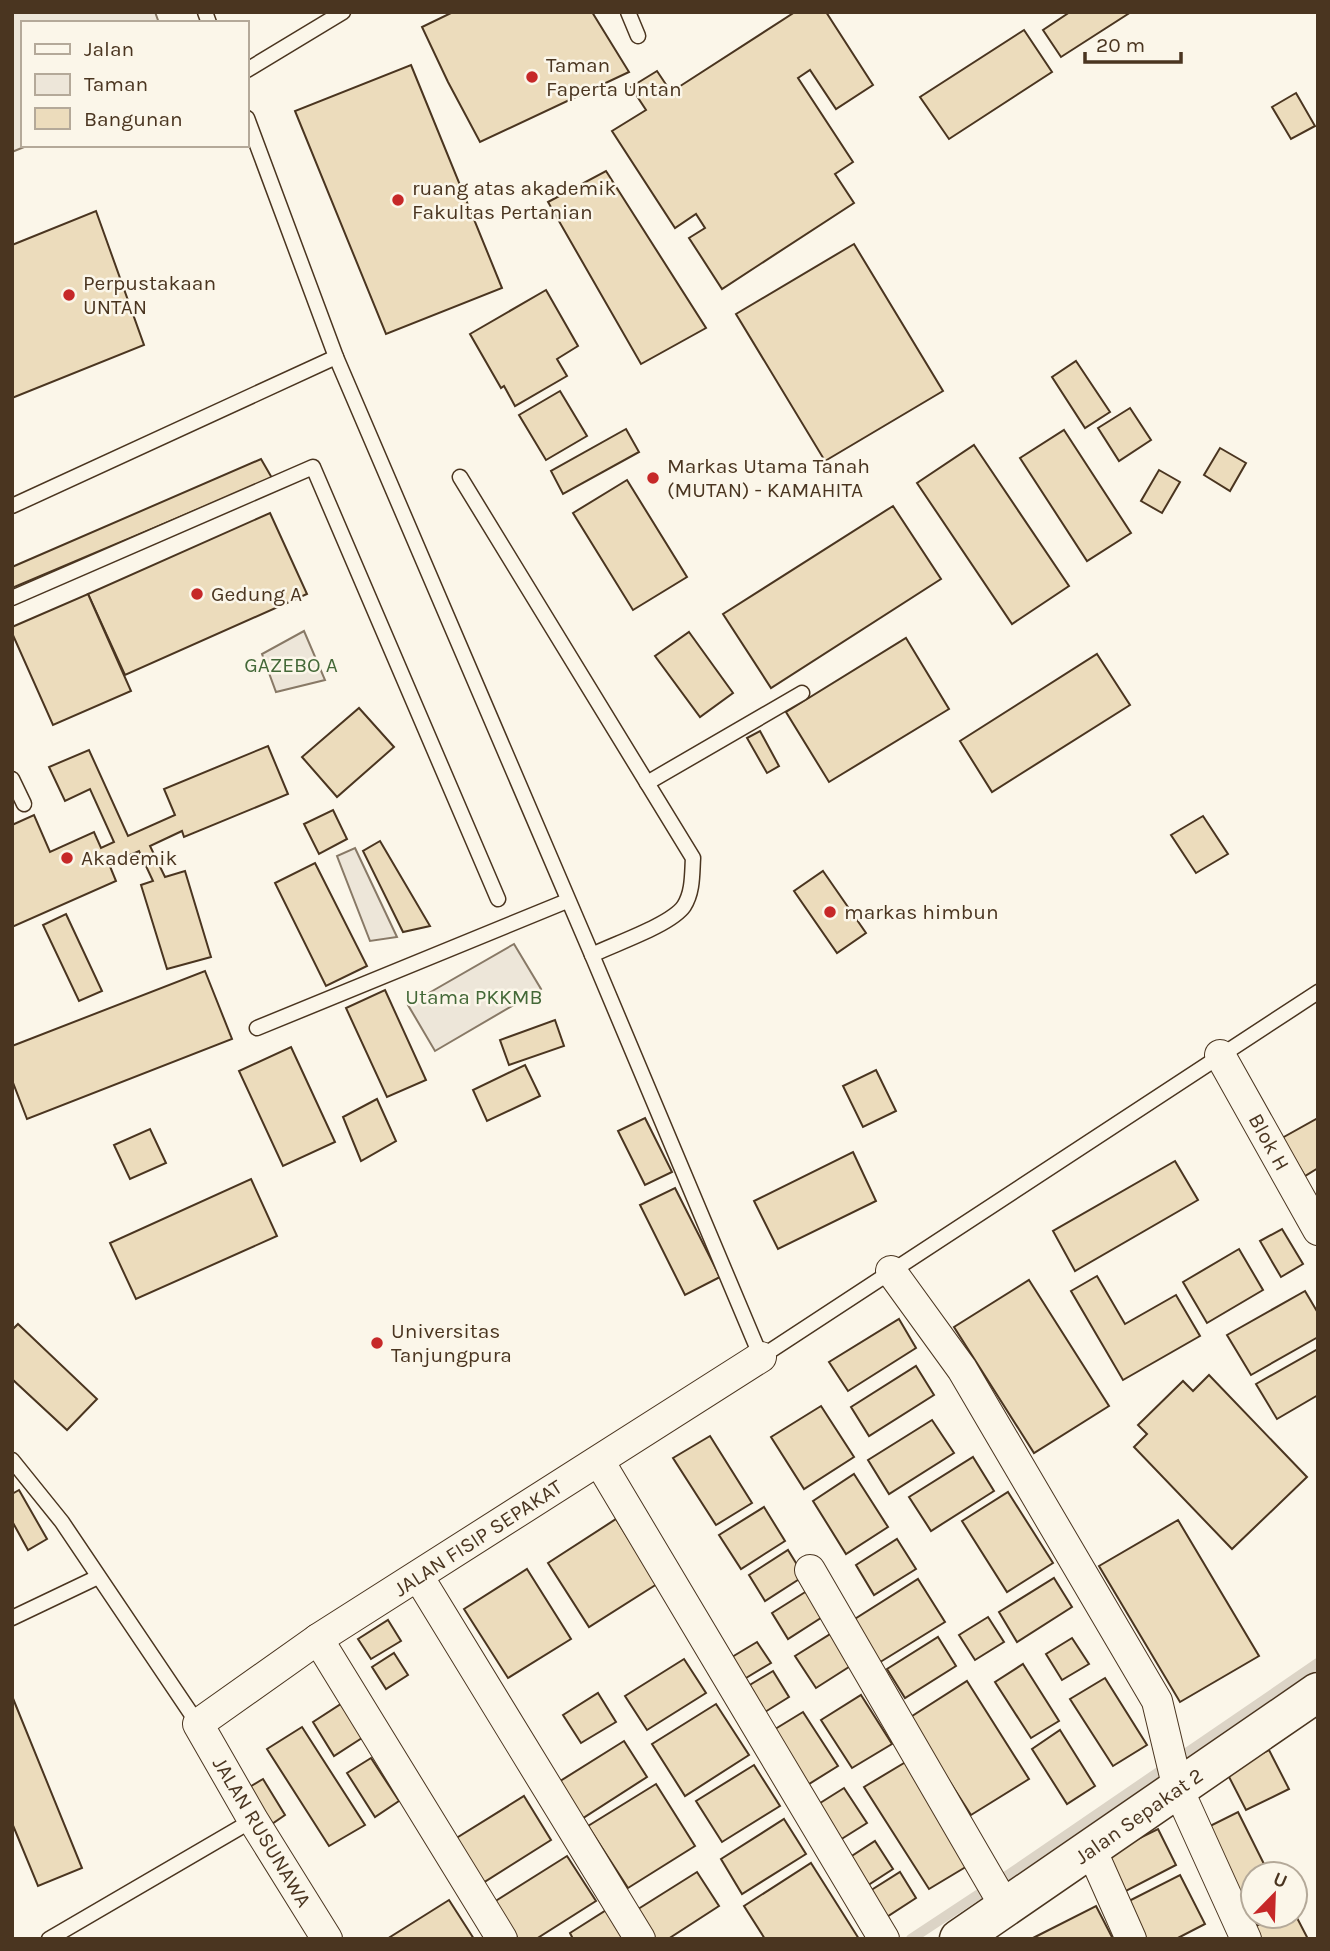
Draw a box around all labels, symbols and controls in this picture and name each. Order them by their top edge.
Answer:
legend [21,21,248,147]
scale bar [1085,21,1181,65]
text: 20 m [1096,33,1145,57]
text: Jalan [84,37,134,61]
place label: Taman Faperta Untan [546,53,682,101]
marker: Taman Faperta Untan [524,69,540,85]
text: Taman [84,72,148,96]
text: Bangunan [84,107,183,131]
place label: ruang atas akademik Fakultas Pertanian [412,176,617,224]
marker: ruang atas akademik Fakultas Pertanian [390,192,406,208]
place label: Perpustakaan UNTAN [83,271,216,319]
marker: Perpustakaan UNTAN [61,287,77,303]
place label: Markas Utama Tanah (MUTAN) - KAMAHITA [667,454,870,502]
marker: Markas Utama Tanah (MUTAN) - KAMAHITA [645,470,661,486]
place label: Gedung A [211,582,302,606]
marker: Gedung A [189,586,205,602]
park label: GAZEBO A [244,653,338,677]
place label: Akademik [81,846,178,870]
marker: Akademik [59,850,75,866]
place label: markas himbun [844,900,999,924]
marker: markas himbun [822,904,838,920]
park label: Utama PKKMB [405,985,543,1009]
street label: Blok H [1244,1109,1294,1175]
place label: Universitas Tanjungpura [391,1319,512,1367]
marker: Universitas Tanjungpura [369,1335,385,1351]
street label: JALAN FISIP SEPAKAT [389,1474,567,1601]
street label: JALAN RUSUNAWA [208,1753,316,1911]
street label: Jalan Sepakat 2 [1070,1763,1208,1869]
north arrow [1239,1860,1309,1930]
text: U [1270,1868,1291,1893]

